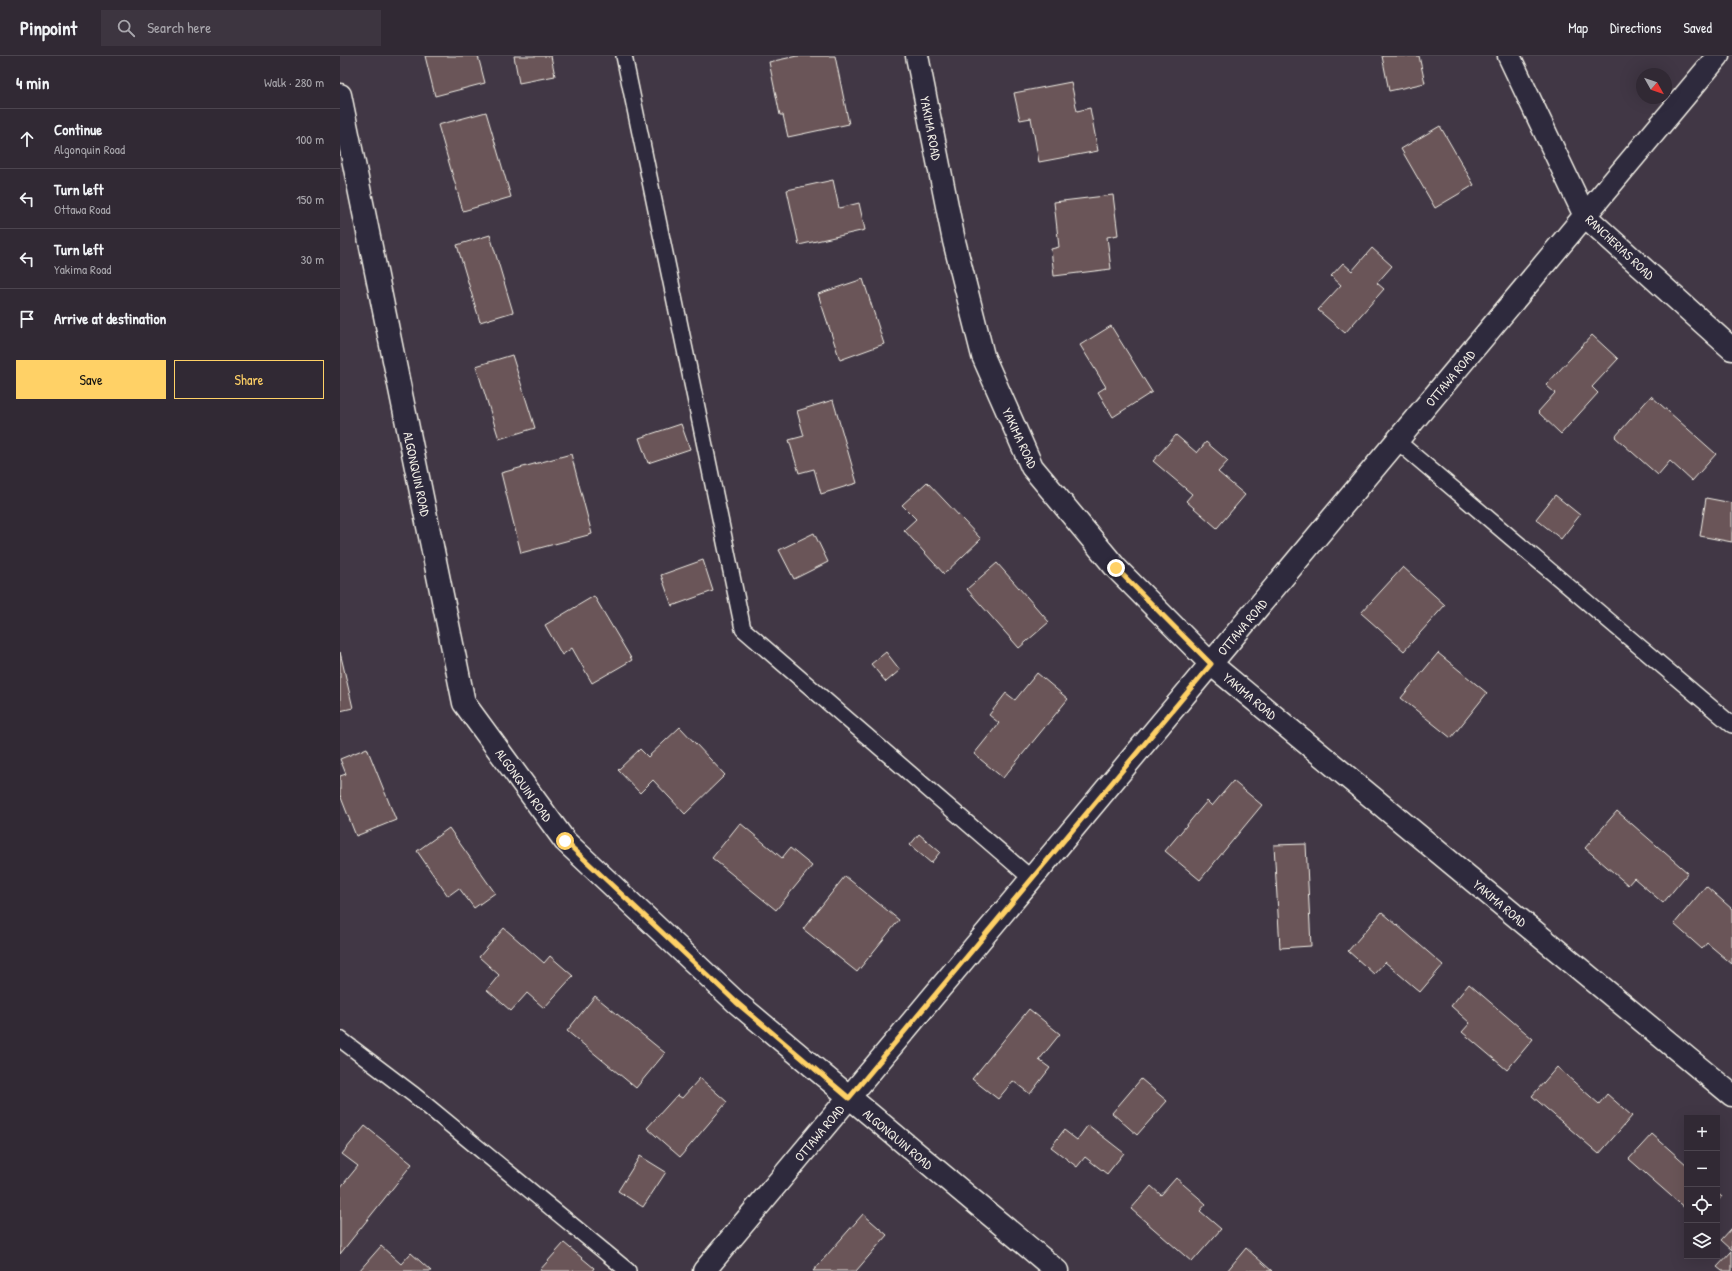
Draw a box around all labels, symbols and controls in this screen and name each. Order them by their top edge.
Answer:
search box [101,10,381,46]
text: Pinpoint [20,15,77,41]
icon: search [115,17,137,39]
text: Search here [147,17,211,38]
text: Map [1568,18,1588,37]
text: Directions [1610,18,1661,37]
text: Saved [1683,18,1712,37]
north arrow [1636,68,1672,104]
text: 4 min [16,71,49,94]
text: Walk · 280 m [264,73,324,91]
street label: YAKIMA ROAD [916,95,946,162]
text: Continue [54,119,102,140]
icon: ahead [16,128,38,150]
text: 100 m [296,130,324,148]
text: Algonquin Road [54,140,125,158]
text: Turn left [54,179,104,200]
icon: left [16,188,38,210]
text: 150 m [296,190,324,208]
text: Ottawa Road [54,200,111,218]
street label: RANCHERIAS ROAD [1582,210,1659,284]
text: Turn left [54,239,104,260]
icon: left [16,248,38,270]
text: 30 m [301,250,324,268]
text: Yakima Road [54,260,111,278]
icon: arrive [16,308,38,330]
text: Arrive at destination [54,308,166,329]
street label: OTTAWA ROAD [1421,345,1480,410]
button: Save [16,360,166,399]
button: Share [174,360,324,399]
street label: YAKIMA ROAD [998,405,1042,472]
street label: ALGONQUIN ROAD [399,430,435,519]
route end [1107,559,1125,577]
street label: OTTAWA ROAD [1213,594,1272,659]
street label: YAKIMA ROAD [1219,668,1281,724]
street label: ALGONQUIN ROAD [491,745,557,826]
route start [556,832,574,850]
street label: YAKIMA ROAD [1469,875,1531,931]
street label: OTTAWA ROAD [790,1100,849,1165]
street label: ALGONQUIN ROAD [859,1105,937,1174]
map controls [1684,1115,1720,1259]
button: + [1684,1115,1720,1151]
button: − [1684,1151,1720,1187]
button: locate [1684,1187,1720,1223]
button: layers [1684,1223,1720,1259]

